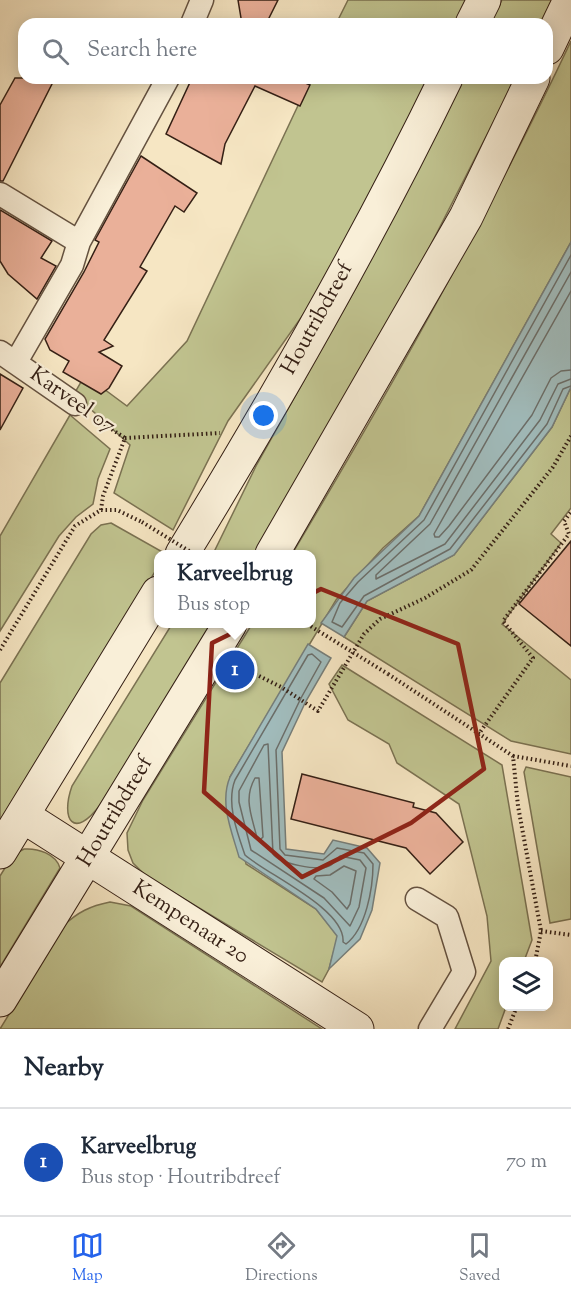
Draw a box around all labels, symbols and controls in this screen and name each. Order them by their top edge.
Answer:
search box [18,18,553,84]
icon: search [39,35,72,68]
text: Search here [87,35,197,67]
street label: Houtribdreef [274,256,363,381]
street label: Karveel 07 [22,360,122,442]
your location [249,401,278,430]
popup [154,550,316,628]
text: Karveelbrug [177,559,293,591]
text: Bus stop [177,591,250,620]
pin: 1 [216,648,254,692]
street label: Houtribdreef [70,749,163,874]
street label: Kempenaar 20 [125,873,255,973]
map controls [499,957,553,1011]
button: layers [499,957,553,1011]
text: Nearby [24,1050,104,1087]
text: Karveelbrug [81,1132,196,1164]
text: 1 [40,1148,47,1177]
text: 70 m [506,1148,547,1177]
text: Bus stop · Houtribdreef [81,1164,281,1193]
tab: Map [71,1229,104,1288]
tab: Directions [245,1229,318,1288]
tab: Saved [459,1229,500,1288]

